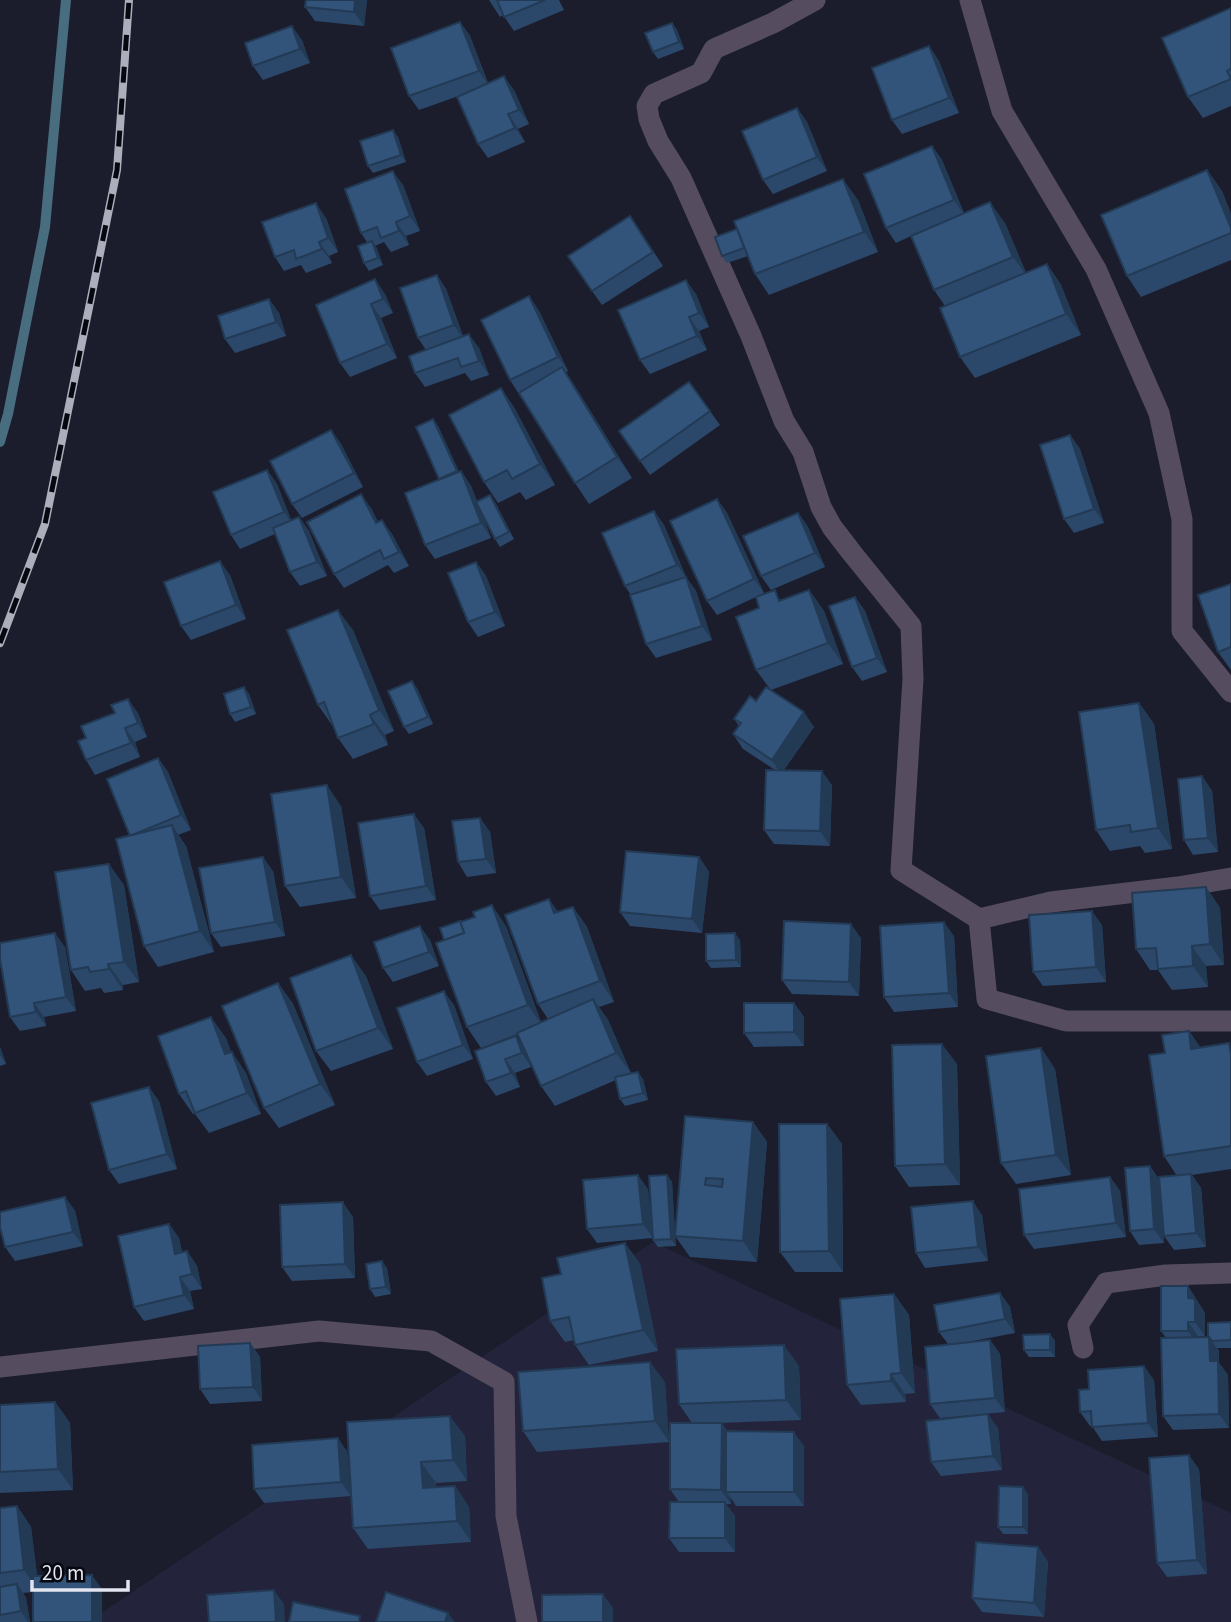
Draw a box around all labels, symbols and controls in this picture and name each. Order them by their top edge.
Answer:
scale bar [32,1548,128,1592]
text: 20 m [42,1558,84,1588]

